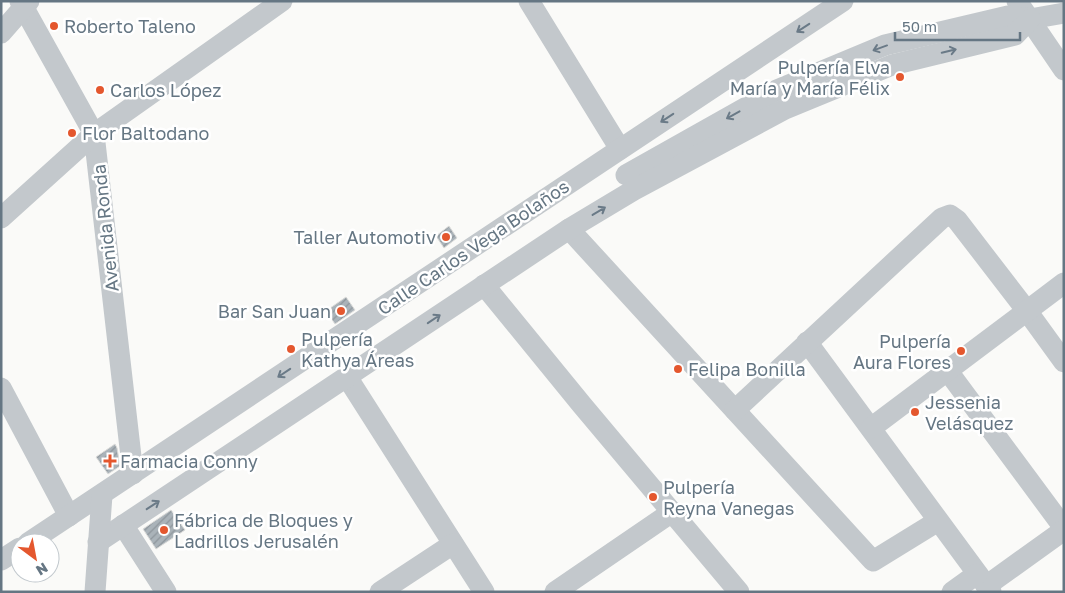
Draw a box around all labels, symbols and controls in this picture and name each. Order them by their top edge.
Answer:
scale bar [895,10,1020,42]
place label: Roberto Taleno [64,15,196,37]
text: 50 m [902,17,937,35]
marker: Roberto Taleno [48,20,60,32]
one-way arrow [796,23,810,33]
one-way arrow [873,44,888,53]
one-way arrow [941,46,957,55]
place label: Pulpería Elva María y María Félix [730,56,890,99]
marker: Pulpería Elva María y María Félix [894,71,906,83]
place label: Carlos López [110,79,221,101]
marker: Carlos López [94,84,106,96]
one-way arrow [725,110,740,120]
one-way arrow [660,113,674,123]
place label: Flor Baltodano [82,122,209,144]
marker: Flor Baltodano [66,127,78,139]
street label: Avenida Ronda [87,163,123,293]
street label: Calle Carlos Vega Bolaños [373,175,573,319]
one-way arrow [592,205,606,215]
place label: Taller Automotiv [294,226,436,248]
marker: Taller Automotiv [440,231,452,243]
place label: Bar San Juan [218,300,331,322]
marker: Bar San Juan [335,305,347,317]
one-way arrow [427,314,441,324]
place label: Pulpería Kathya Áreas [301,328,414,371]
place label: Pulpería Aura Flores [853,330,951,373]
marker: Pulpería Kathya Áreas [285,343,297,355]
marker: Pulpería Aura Flores [955,345,967,357]
place label: Felipa Bonilla [688,358,806,380]
marker: Felipa Bonilla [672,363,684,375]
one-way arrow [278,368,292,378]
place label: Jessenia Velásquez [925,391,1013,434]
marker: Jessenia Velásquez [909,406,921,418]
place label: Farmacia Conny [120,450,258,472]
marker: Farmacia Conny [104,455,116,467]
place label: Pulpería Reyna Vanegas [663,476,794,519]
marker: Pulpería Reyna Vanegas [647,491,659,503]
one-way arrow [145,500,159,510]
place label: Fábrica de Bloques y Ladrillos Jerusalén [174,509,353,552]
marker: Fábrica de Bloques y Ladrillos Jerusalén [158,524,170,536]
north arrow [10,533,60,583]
text: N [33,559,51,579]

